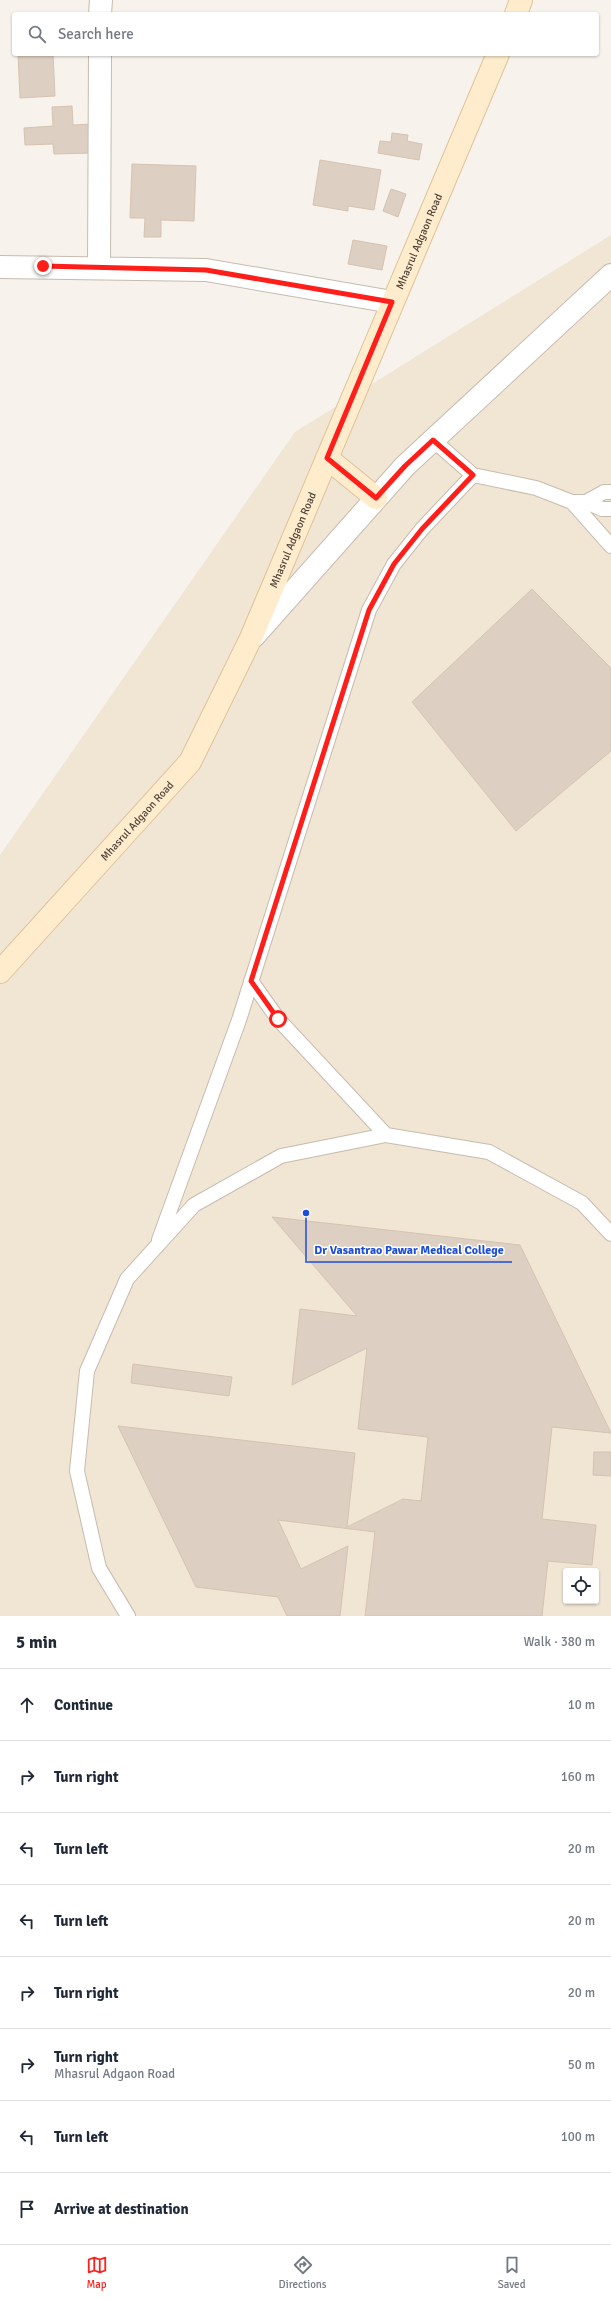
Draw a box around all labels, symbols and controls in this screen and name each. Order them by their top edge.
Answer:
search box [12,12,599,56]
icon: search [26,23,48,45]
text: Search here [58,25,134,43]
street label: Mhasrul Adgaon Road [393,191,445,291]
route end [34,257,52,275]
street label: Mhasrul Adgaon Road [267,490,319,590]
street label: Mhasrul Adgaon Road [98,778,176,863]
route start [269,1010,287,1028]
callout: Dr Vasantrao Pawar Medical College [306,1238,512,1262]
text: Dr Vasantrao Pawar Medical College [314,1243,504,1258]
map controls [563,1568,599,1604]
button: locate [563,1568,599,1604]
text: 5 min [16,1632,57,1653]
text: Walk · 380 m [524,1634,595,1650]
icon: ahead [16,1694,38,1716]
text: Continue [54,1696,113,1714]
text: 10 m [568,1697,595,1713]
icon: right [16,1766,38,1788]
text: Turn right [54,1768,119,1786]
text: 160 m [561,1769,595,1785]
icon: left [16,1838,38,1860]
text: Turn left [54,1840,108,1858]
text: 20 m [568,1841,595,1857]
icon: left [16,1910,38,1932]
text: Turn left [54,1912,108,1930]
text: 20 m [568,1913,595,1929]
icon: right [16,1982,38,2004]
text: Turn right [54,1984,119,2002]
text: 20 m [568,1985,595,2001]
text: Turn right [54,2048,119,2066]
icon: right [16,2054,38,2076]
text: 50 m [568,2057,595,2073]
text: Mhasrul Adgaon Road [54,2066,175,2082]
icon: left [16,2126,38,2148]
text: Turn left [54,2128,108,2146]
text: 100 m [561,2129,595,2145]
icon: arrive [16,2198,38,2220]
text: Arrive at destination [54,2200,189,2218]
tab: Map [86,2254,108,2291]
tab: Directions [279,2254,327,2291]
tab: Saved [498,2254,525,2291]

